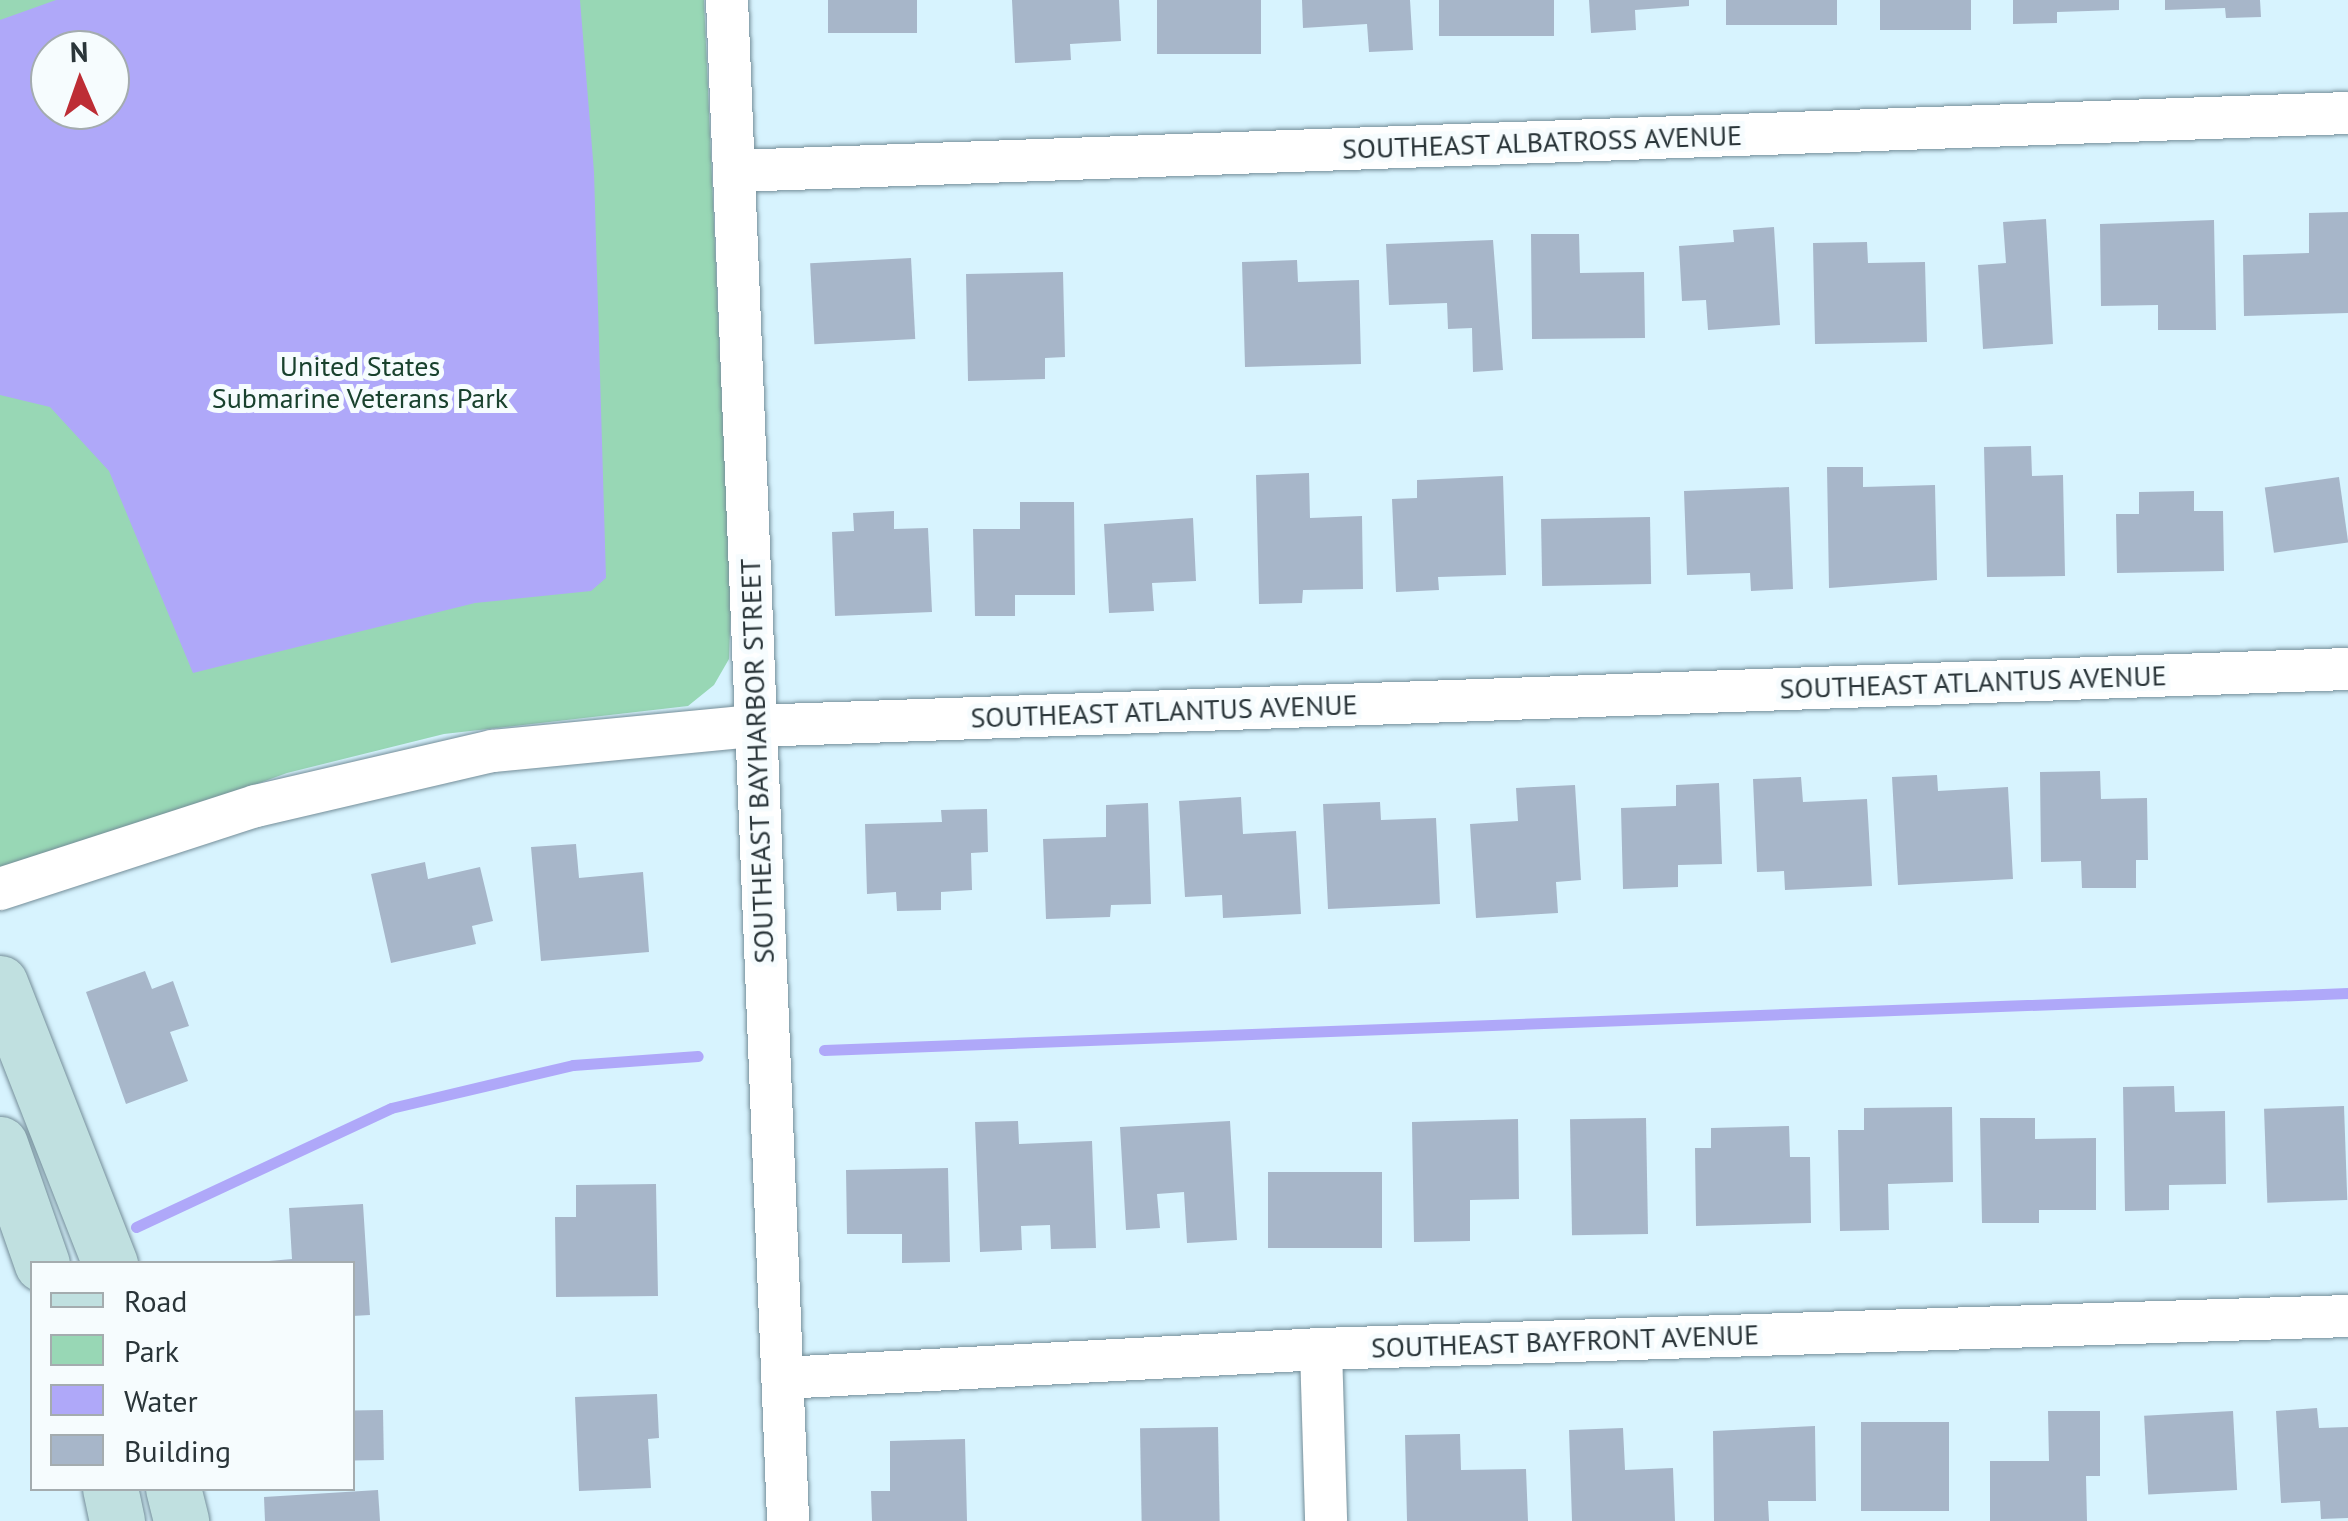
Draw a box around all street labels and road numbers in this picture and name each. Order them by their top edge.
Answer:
street label: SOUTHEAST ALBATROSS AVENUE [1340,118,1744,166]
street label: SOUTHEAST BAYHARBOR STREET [733,557,781,965]
street label: SOUTHEAST ATLANTUS AVENUE [1777,658,2169,706]
street label: SOUTHEAST ATLANTUS AVENUE [968,687,1360,735]
street label: SOUTHEAST BAYFRONT AVENUE [1369,1317,1761,1365]

